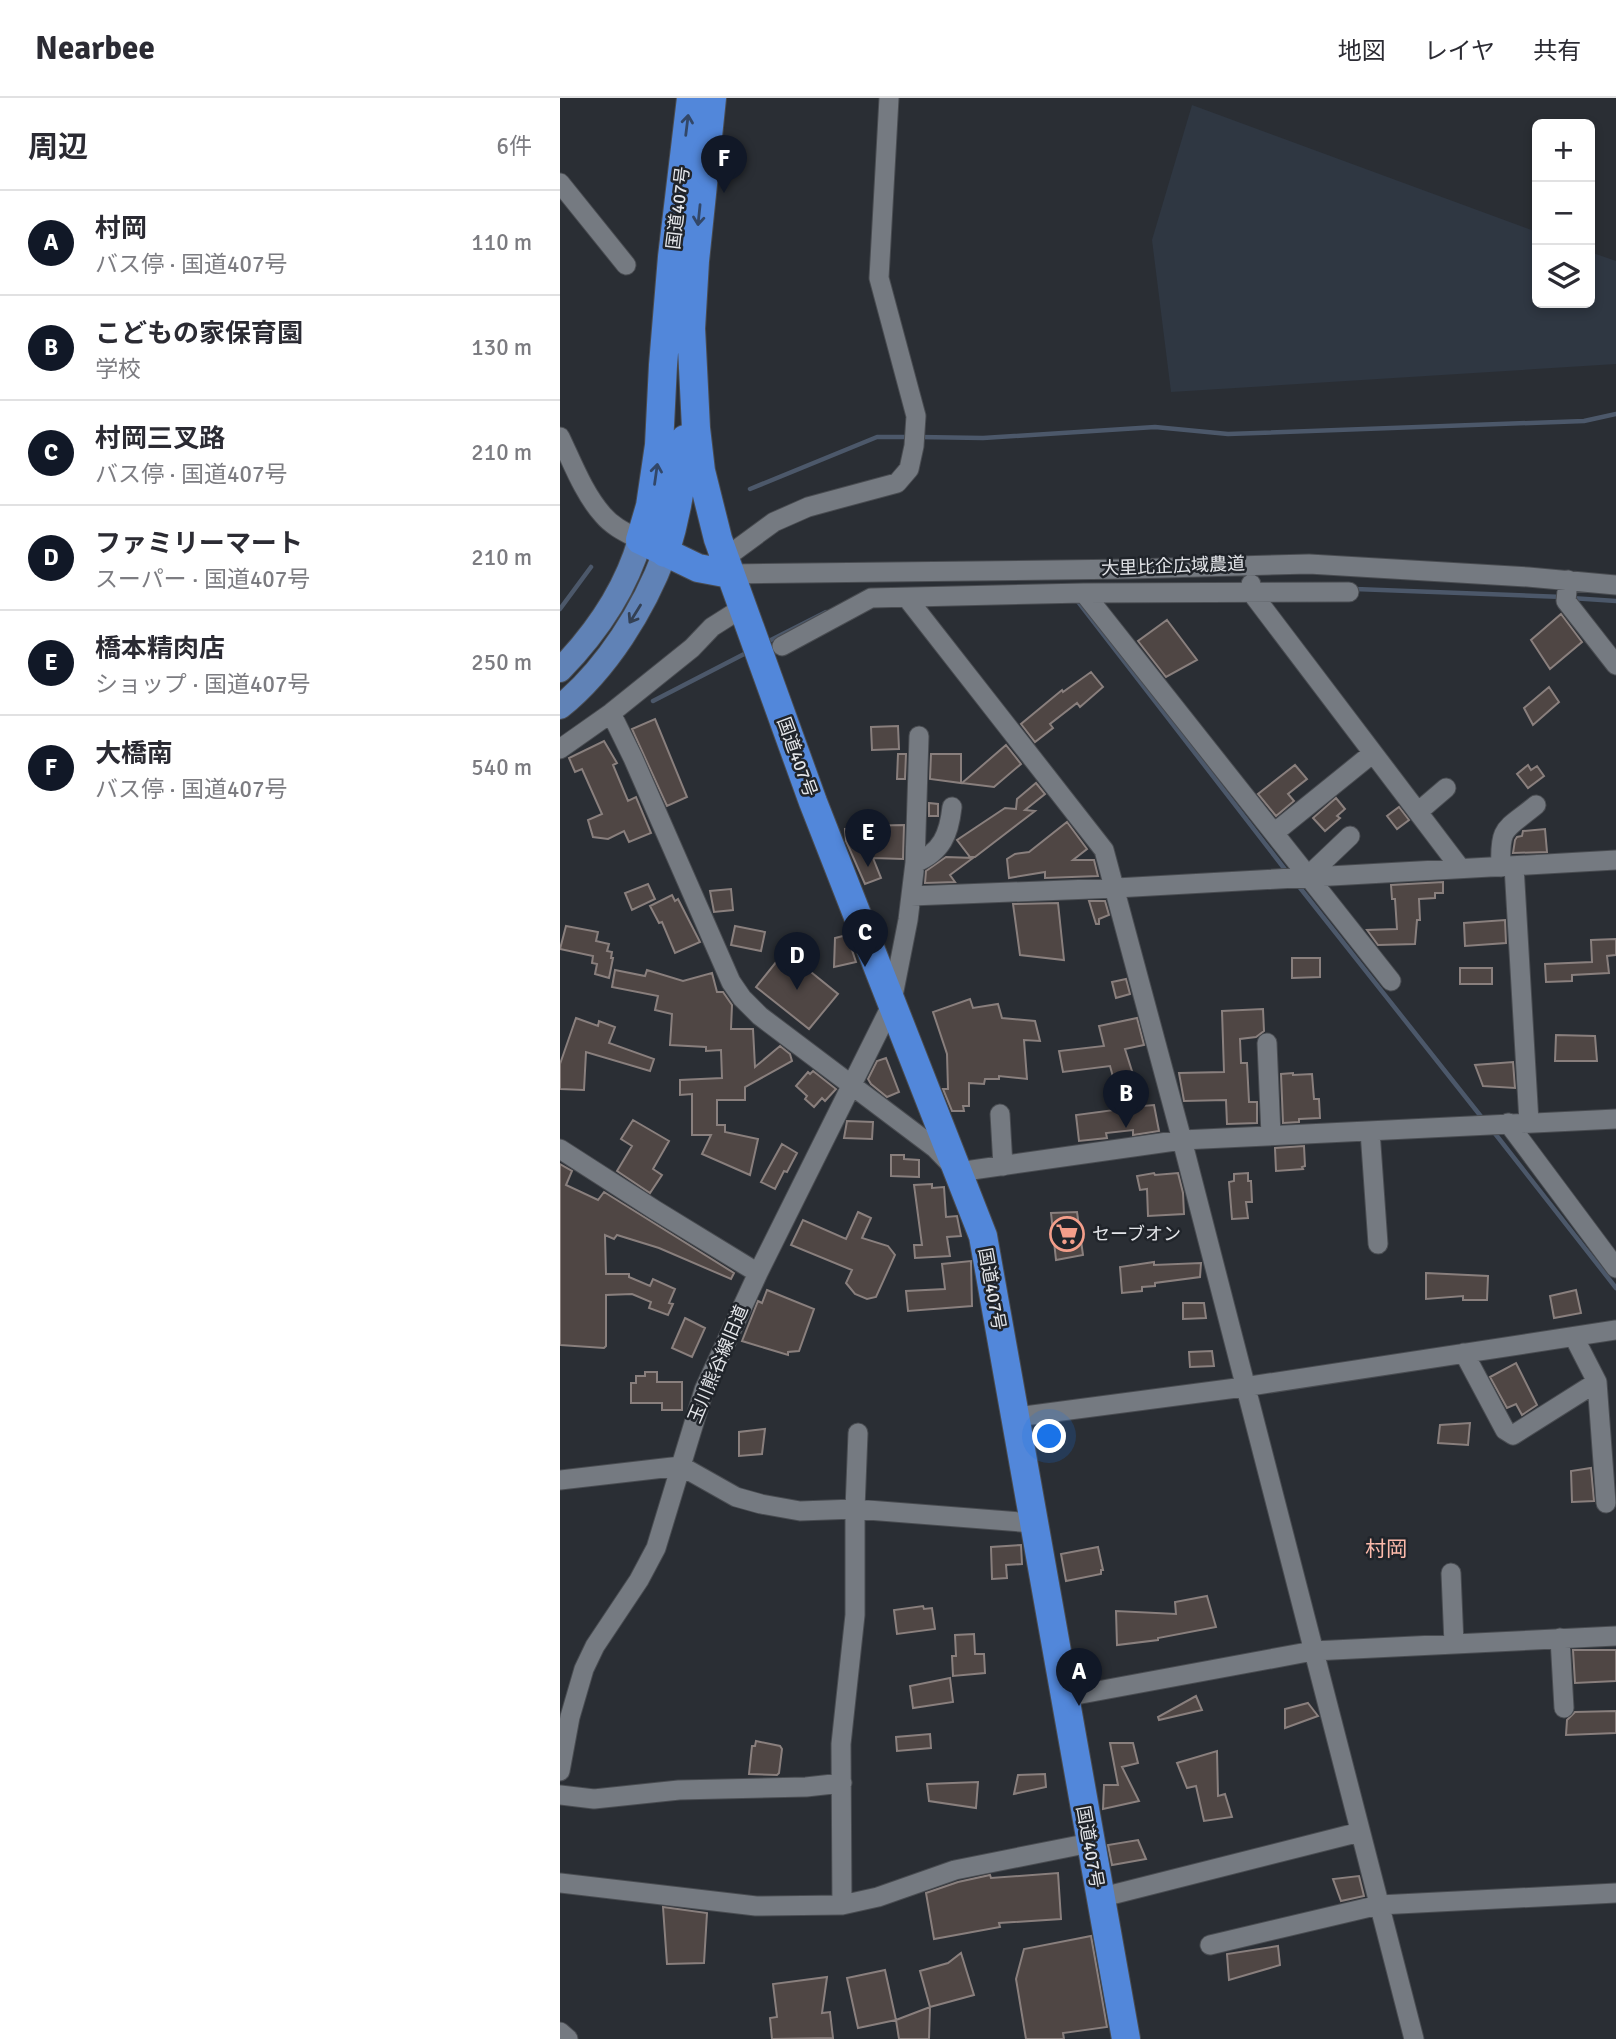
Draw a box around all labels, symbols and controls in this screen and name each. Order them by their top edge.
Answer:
text: Nearbee [35,28,155,69]
text: 地図 [1338,36,1386,66]
text: レイヤ [1424,36,1495,66]
text: 共有 [1533,36,1581,66]
one-way arrow [681,115,694,137]
map controls [1532,119,1595,308]
button: + [1532,119,1595,182]
text: 周辺 [28,129,88,166]
text: 6件 [497,132,532,161]
pin: F [701,135,747,193]
street label: 国道407号 [662,165,694,251]
button: − [1532,182,1595,245]
one-way arrow [693,203,706,225]
text: 村岡 [95,213,147,245]
text: A [44,228,58,257]
text: 110 m [471,228,532,257]
button: layers [1532,245,1595,308]
text: バス停 · 国道407号 [95,250,287,279]
text: こどもの家保育園 [95,318,303,350]
text: B [44,333,58,362]
text: 130 m [471,333,532,362]
text: 学校 [95,355,141,384]
text: 村岡三叉路 [95,423,225,455]
text: C [44,438,58,467]
text: 210 m [471,438,532,467]
text: バス停 · 国道407号 [95,460,287,489]
one-way arrow [649,463,662,486]
text: ファミリーマート [95,528,303,560]
text: D [43,543,59,572]
text: 210 m [471,543,532,572]
street label: 大里比企広域農道 [1101,552,1245,580]
text: スーパー · 国道407号 [95,565,310,594]
one-way arrow [627,604,641,624]
text: 橋本精肉店 [95,633,225,665]
text: E [44,648,58,677]
text: 250 m [471,648,532,677]
text: ショップ · 国道407号 [95,670,310,699]
street label: 国道407号 [772,714,822,800]
text: 大橋南 [95,738,173,770]
text: F [45,753,57,782]
text: 540 m [471,753,532,782]
text: バス停 · 国道407号 [95,775,287,804]
pin: E [845,809,891,867]
pin: C [842,909,888,967]
pin: D [774,932,820,990]
pin: B [1103,1070,1149,1128]
supermarket icon: セーブオン [1048,1215,1086,1253]
place label: セーブオン [1092,1223,1181,1245]
street label: 国道407号 [974,1246,1010,1332]
street label: 玉川熊谷線旧道 [683,1302,753,1426]
your location [1032,1419,1066,1453]
district label: 村岡 [1365,1536,1407,1562]
pin: A [1056,1648,1102,1706]
street label: 国道407号 [1072,1804,1108,1890]

